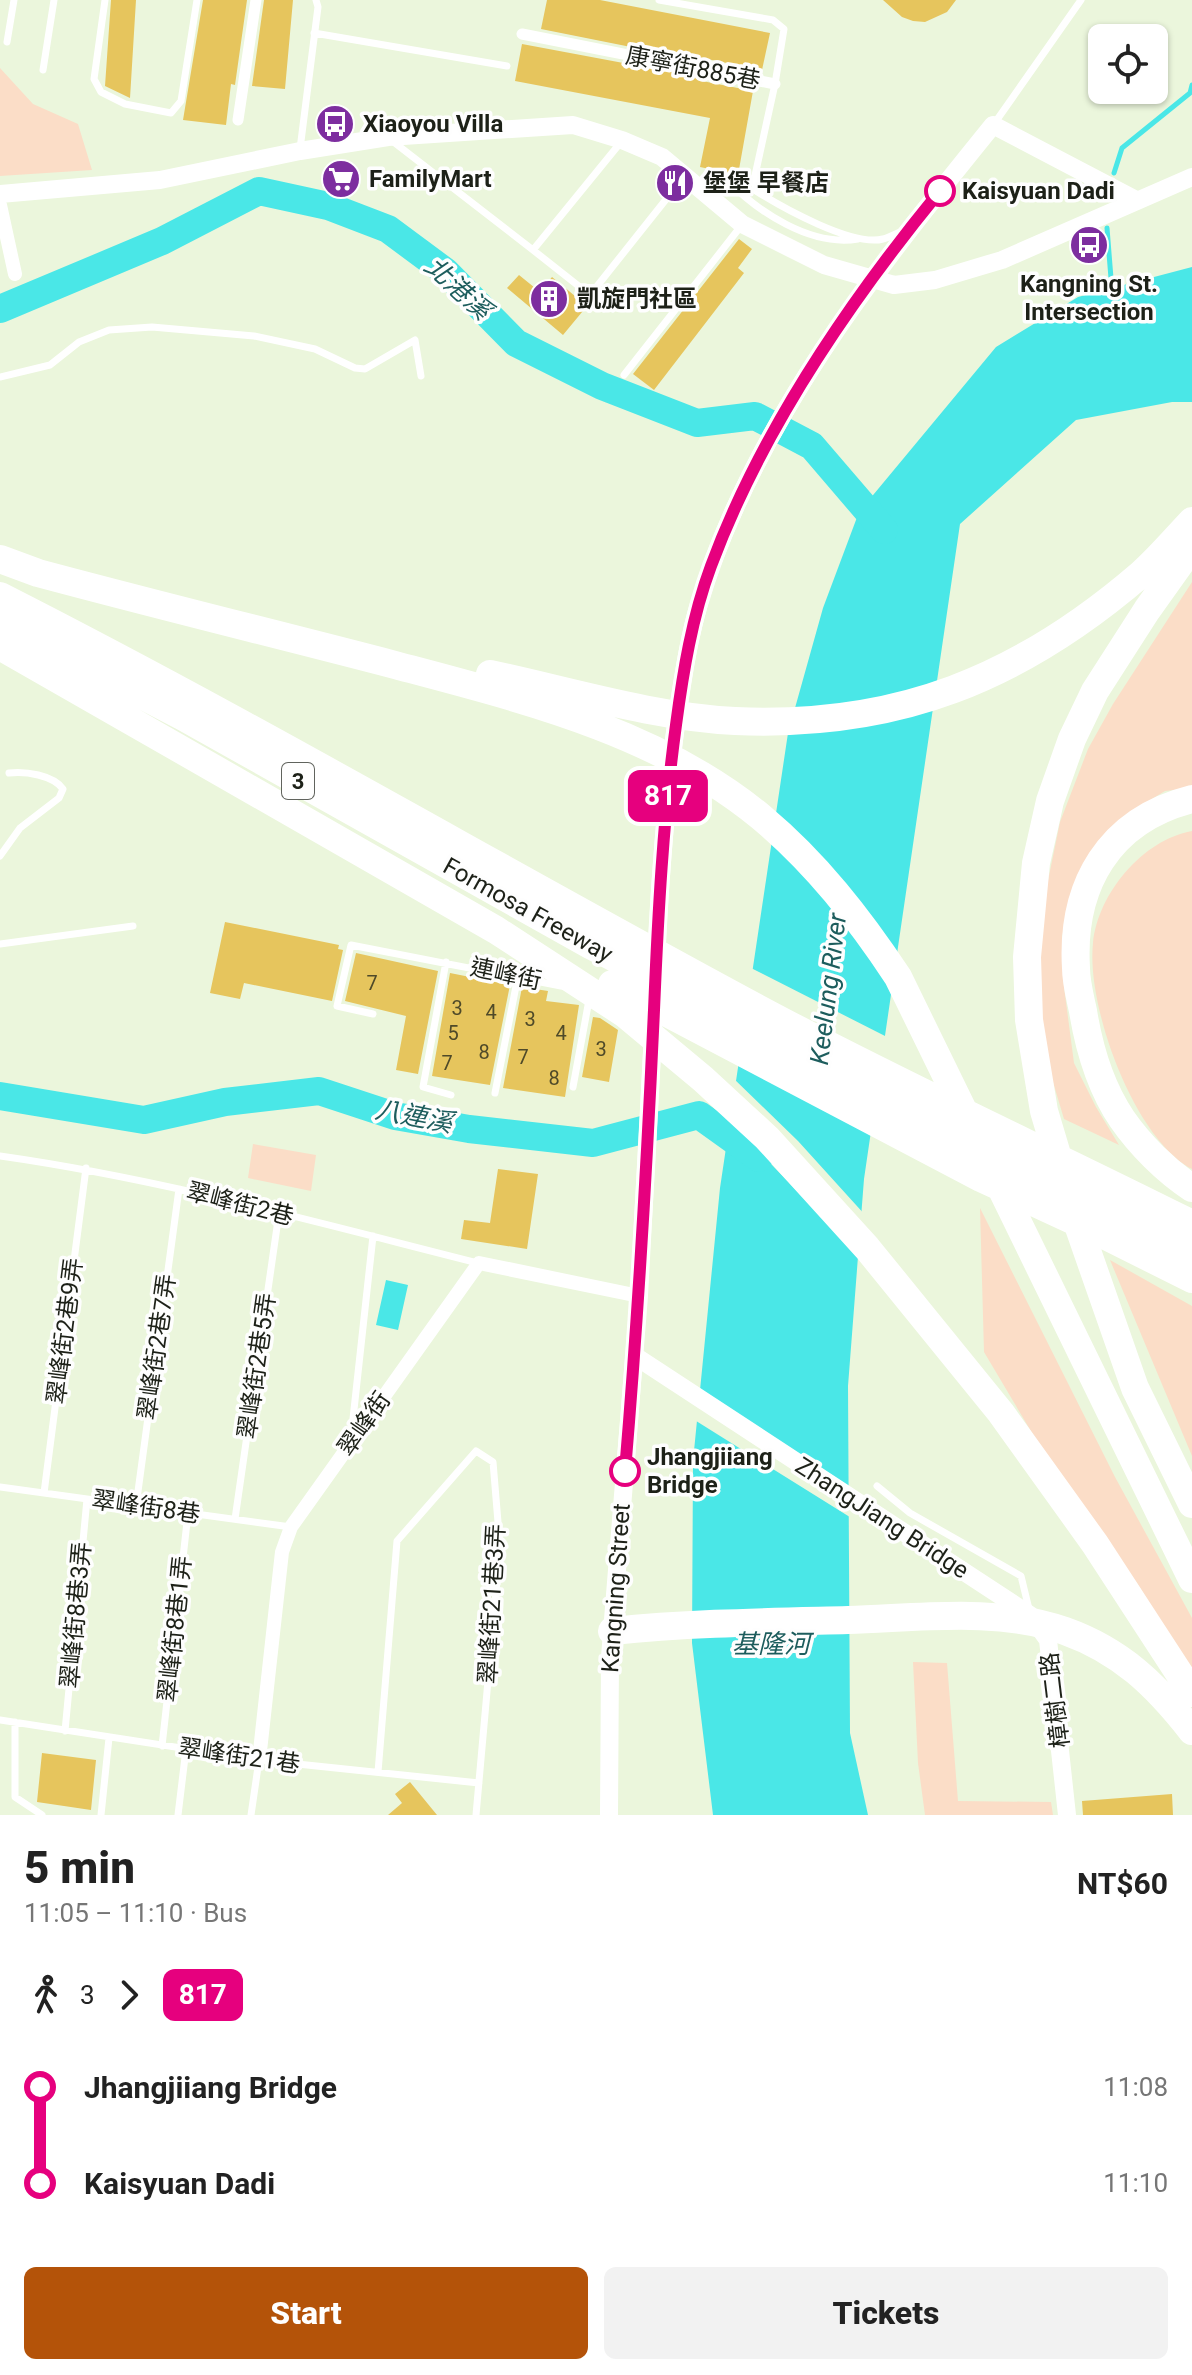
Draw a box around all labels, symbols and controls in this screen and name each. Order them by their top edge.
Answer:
map controls [1088,24,1168,104]
button: locate [1088,24,1168,104]
street label: 康寧街885巷 [623,41,763,95]
bus stop icon: Xiaoyou Villa [314,103,356,145]
place label: Xiaoyou Villa [363,110,503,138]
supermarket icon: FamilyMart [320,158,362,200]
restaurant icon: 堡堡 早餐店 [654,162,696,204]
place label: FamilyMart [369,165,492,193]
place label: 堡堡 早餐店 [703,169,829,197]
marker: Kaisyuan Dadi [925,176,955,206]
place label: Kaisyuan Dadi [962,177,1115,205]
bus stop icon: Kangning St. Intersection [1068,224,1110,266]
water label: 北港溪 [419,251,500,328]
place label: Kangning St. Intersection [1020,270,1158,326]
building icon: 凱旋門社區 [528,278,570,320]
place label: 凱旋門社區 [577,285,697,313]
road number: 3 [282,763,314,799]
line badge: 817 [622,770,714,822]
text: 817 [644,779,692,812]
street label: Formosa Freeway [438,852,618,969]
water label: Keelung River [804,910,852,1066]
street label: 連峰街 [468,953,544,995]
house number: 7 [366,971,378,995]
house number: 3 [451,996,463,1020]
house number: 4 [485,1000,497,1024]
house number: 3 [524,1007,536,1031]
house number: 5 [447,1021,459,1045]
house number: 4 [555,1021,567,1045]
house number: 3 [595,1037,607,1061]
house number: 8 [478,1040,490,1064]
house number: 7 [517,1045,529,1069]
house number: 7 [441,1051,453,1075]
house number: 8 [548,1066,560,1090]
water label: 八連溪 [373,1094,459,1139]
street label: 翠峰街2巷 [183,1177,297,1231]
street label: 翠峰街2巷9弄 [42,1256,88,1406]
street label: 翠峰街2巷7弄 [133,1272,181,1422]
street label: 翠峰街2巷5弄 [233,1291,281,1441]
street label: 翠峰街 [332,1386,396,1462]
place label: Jhangjiiang Bridge [647,1443,773,1499]
street label: ZhangJiang Bridge [790,1452,974,1584]
marker: Jhangjiiang Bridge [610,1456,640,1486]
street label: 翠峰街8巷 [90,1486,202,1528]
street label: Kangning Street [596,1502,636,1674]
street label: 翠峰街21巷3弄 [474,1523,510,1685]
street label: 翠峰街8巷3弄 [56,1541,96,1689]
street label: 翠峰街8巷1弄 [153,1554,197,1704]
water label: 基隆河 [732,1629,815,1659]
street label: 樟樹二路 [1035,1651,1075,1749]
street label: 翠峰街21巷 [176,1734,302,1778]
text: 5 min [24,1842,135,1894]
text: NT$60 [1077,1866,1168,1901]
text: 11:05 – 11:10 · Bus [24,1898,247,1928]
icon: walk [24,1973,68,2017]
icon: forward [107,1973,151,2017]
text: 817 [179,1978,227,2011]
text: 3 [80,1980,95,2010]
text: Jhangjiiang Bridge [84,2070,337,2105]
text: 11:08 [1103,2072,1168,2102]
text: Kaisyuan Dadi [84,2166,275,2201]
text: 11:10 [1103,2168,1168,2198]
button: Start [24,2267,588,2359]
button: Tickets [604,2267,1168,2359]

